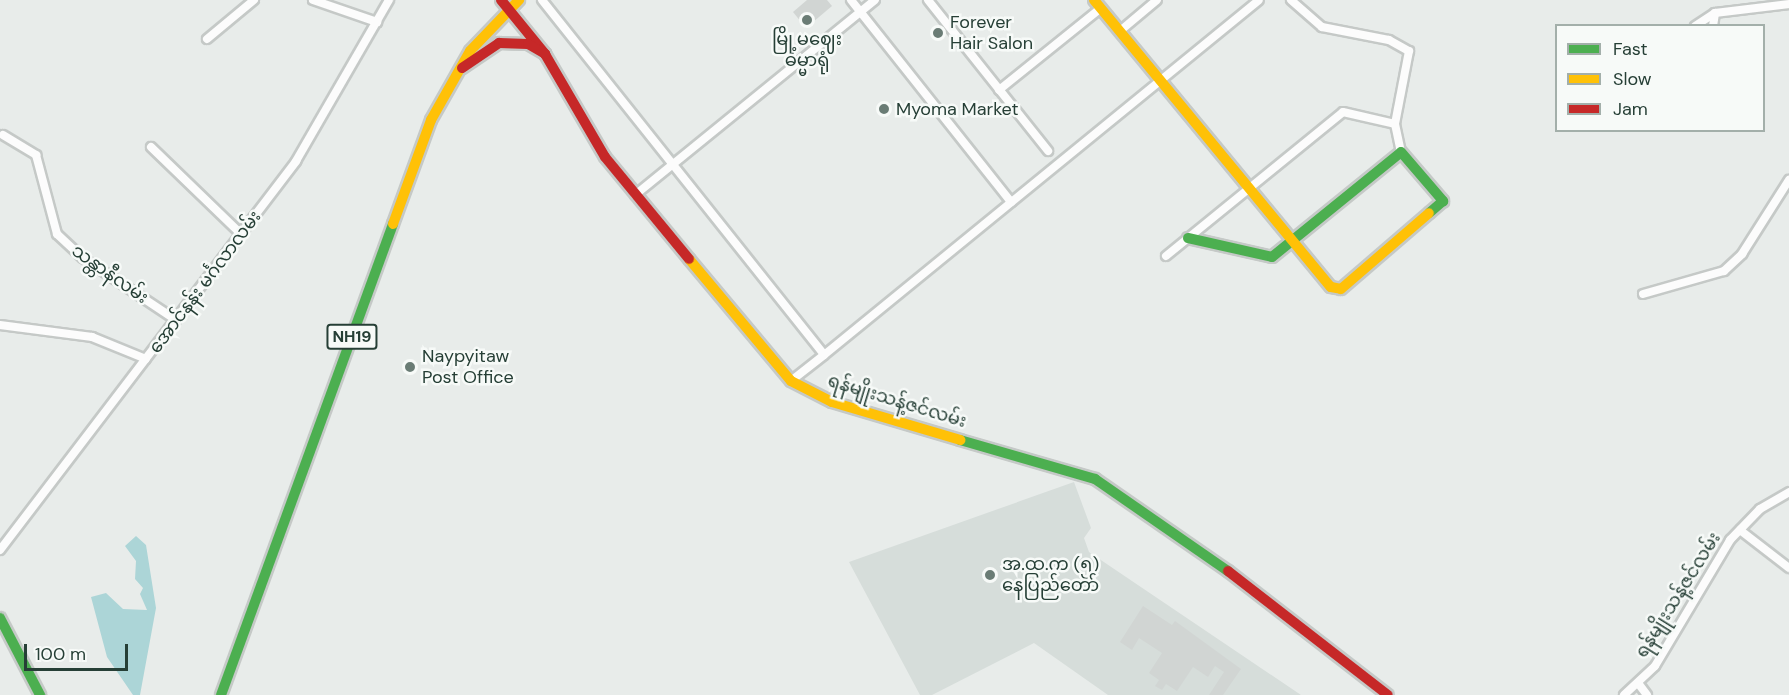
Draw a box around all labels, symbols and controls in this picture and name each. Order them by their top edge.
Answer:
place label: Forever Hair Salon [950,12,1033,54]
marker: မြို့မဈေး ဓမ္မာရုံ [800,13,814,27]
legend [1555,24,1765,132]
marker: Forever Hair Salon [931,26,945,40]
place label: မြို့မဈေး ဓမ္မာရုံ [772,29,842,72]
text: Fast [1613,37,1648,61]
text: Slow [1613,67,1652,91]
text: Jam [1613,97,1648,121]
place label: Myoma Market [896,98,1019,120]
marker: Myoma Market [877,102,891,116]
street label: အောင်နန်း မင်္ဂလာလမ်း [144,206,266,358]
street label: သန္တာနီလမ်း [67,240,153,308]
road number: NH19 [325,324,379,350]
place label: Naypyitaw Post Office [422,346,514,388]
marker: Naypyitaw Post Office [403,360,417,374]
street label: ရန်မျိုးသန့်ဇင်လမ်း [825,370,969,432]
street label: ရန်မျိုးသန့်ဇင်လမ်း [1631,528,1725,662]
place label: အ.ထ.က (၅) နေပြည်တော် [1002,554,1099,596]
marker: အ.ထ.က (၅) နေပြည်တော် [983,568,997,582]
scale bar [27,632,130,670]
text: 100 m [35,642,86,666]

